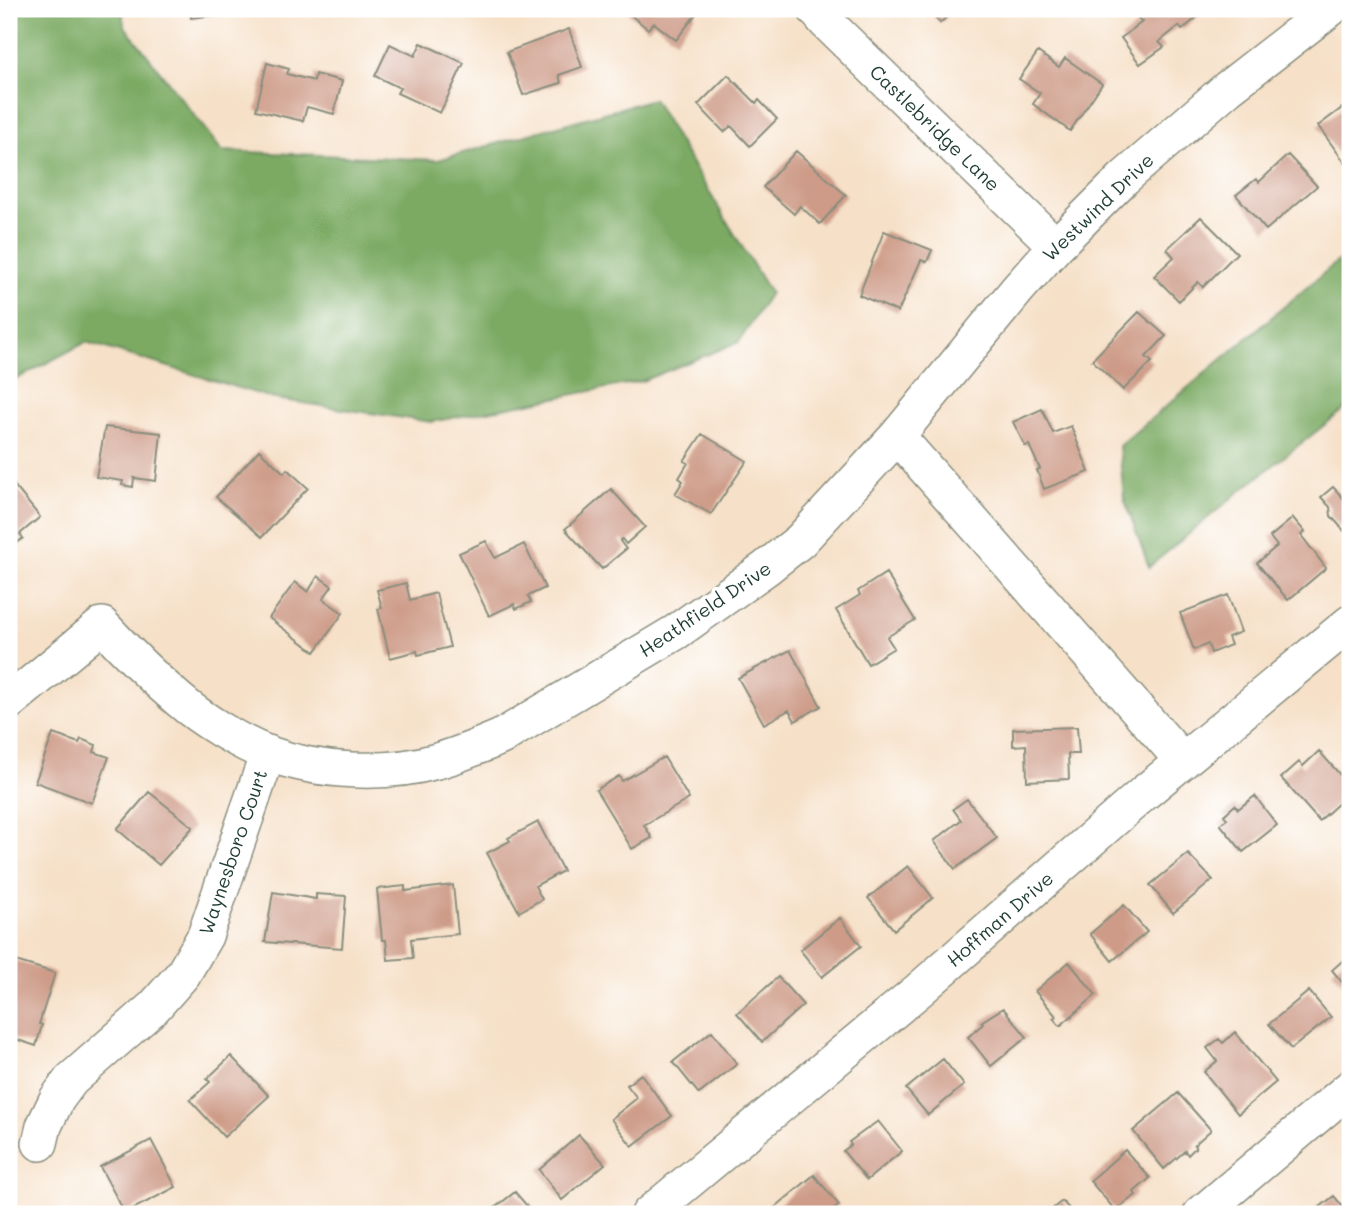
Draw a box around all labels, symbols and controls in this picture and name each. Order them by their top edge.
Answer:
street label: Castlebridge Lane [865,59,1006,196]
street label: Westwind Drive [1037,147,1159,266]
street label: Heathfield Drive [634,555,776,662]
street label: Waynesboro Court [192,766,273,938]
street label: Hoffman Drive [941,865,1058,972]

